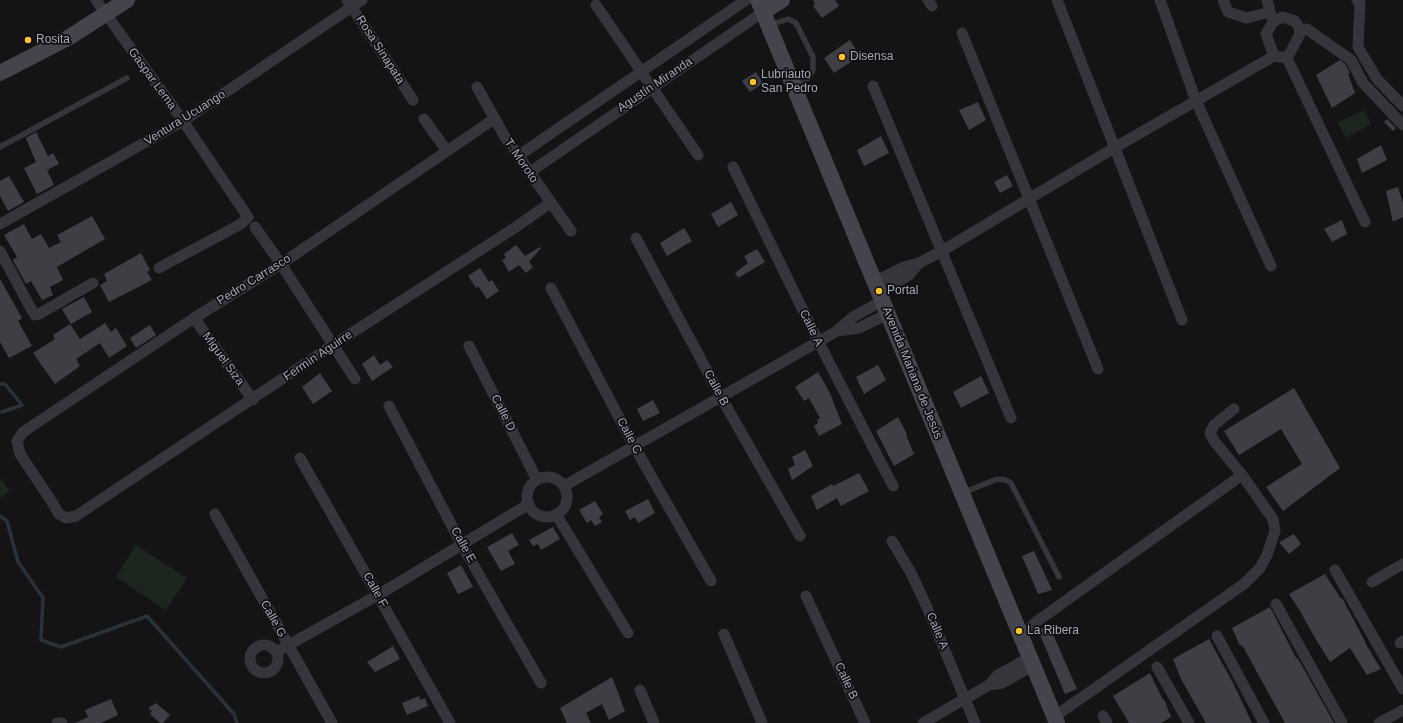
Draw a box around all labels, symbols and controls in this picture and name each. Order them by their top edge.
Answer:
street label: Rosa Sinapata [353,13,407,87]
place label: Rosita [36,33,70,47]
marker: Rosita [23,35,33,45]
street label: Gaspar Lema [125,45,179,113]
place label: Disensa [850,50,893,64]
marker: Disensa [837,52,847,62]
street label: Agustín Miranda [615,55,695,115]
place label: Lubriauto San Pedro [761,68,818,96]
marker: Lubriauto San Pedro [748,77,758,87]
street label: Ventura Ucuango [142,87,228,149]
street label: T. Moroto [501,136,541,186]
street label: Pedro Carrasco [215,252,293,308]
place label: Portal [887,284,918,298]
marker: Portal [874,286,884,296]
street label: Avenida Mariana de Jesús [879,305,945,441]
street label: Calle A [796,307,826,349]
street label: Fermìn Aguirre [281,328,355,384]
street label: Miguel Siza [199,330,247,388]
street label: Calle B [701,368,731,408]
street label: Calle D [488,392,518,434]
street label: Calle C [613,415,645,457]
street label: Calle E [447,525,479,565]
street label: Calle F [359,570,391,610]
street label: Calle G [257,598,289,640]
street label: Calle A [923,610,951,652]
place label: La Ribera [1027,624,1079,638]
marker: La Ribera [1014,626,1024,636]
street label: Calle B [831,660,861,702]

